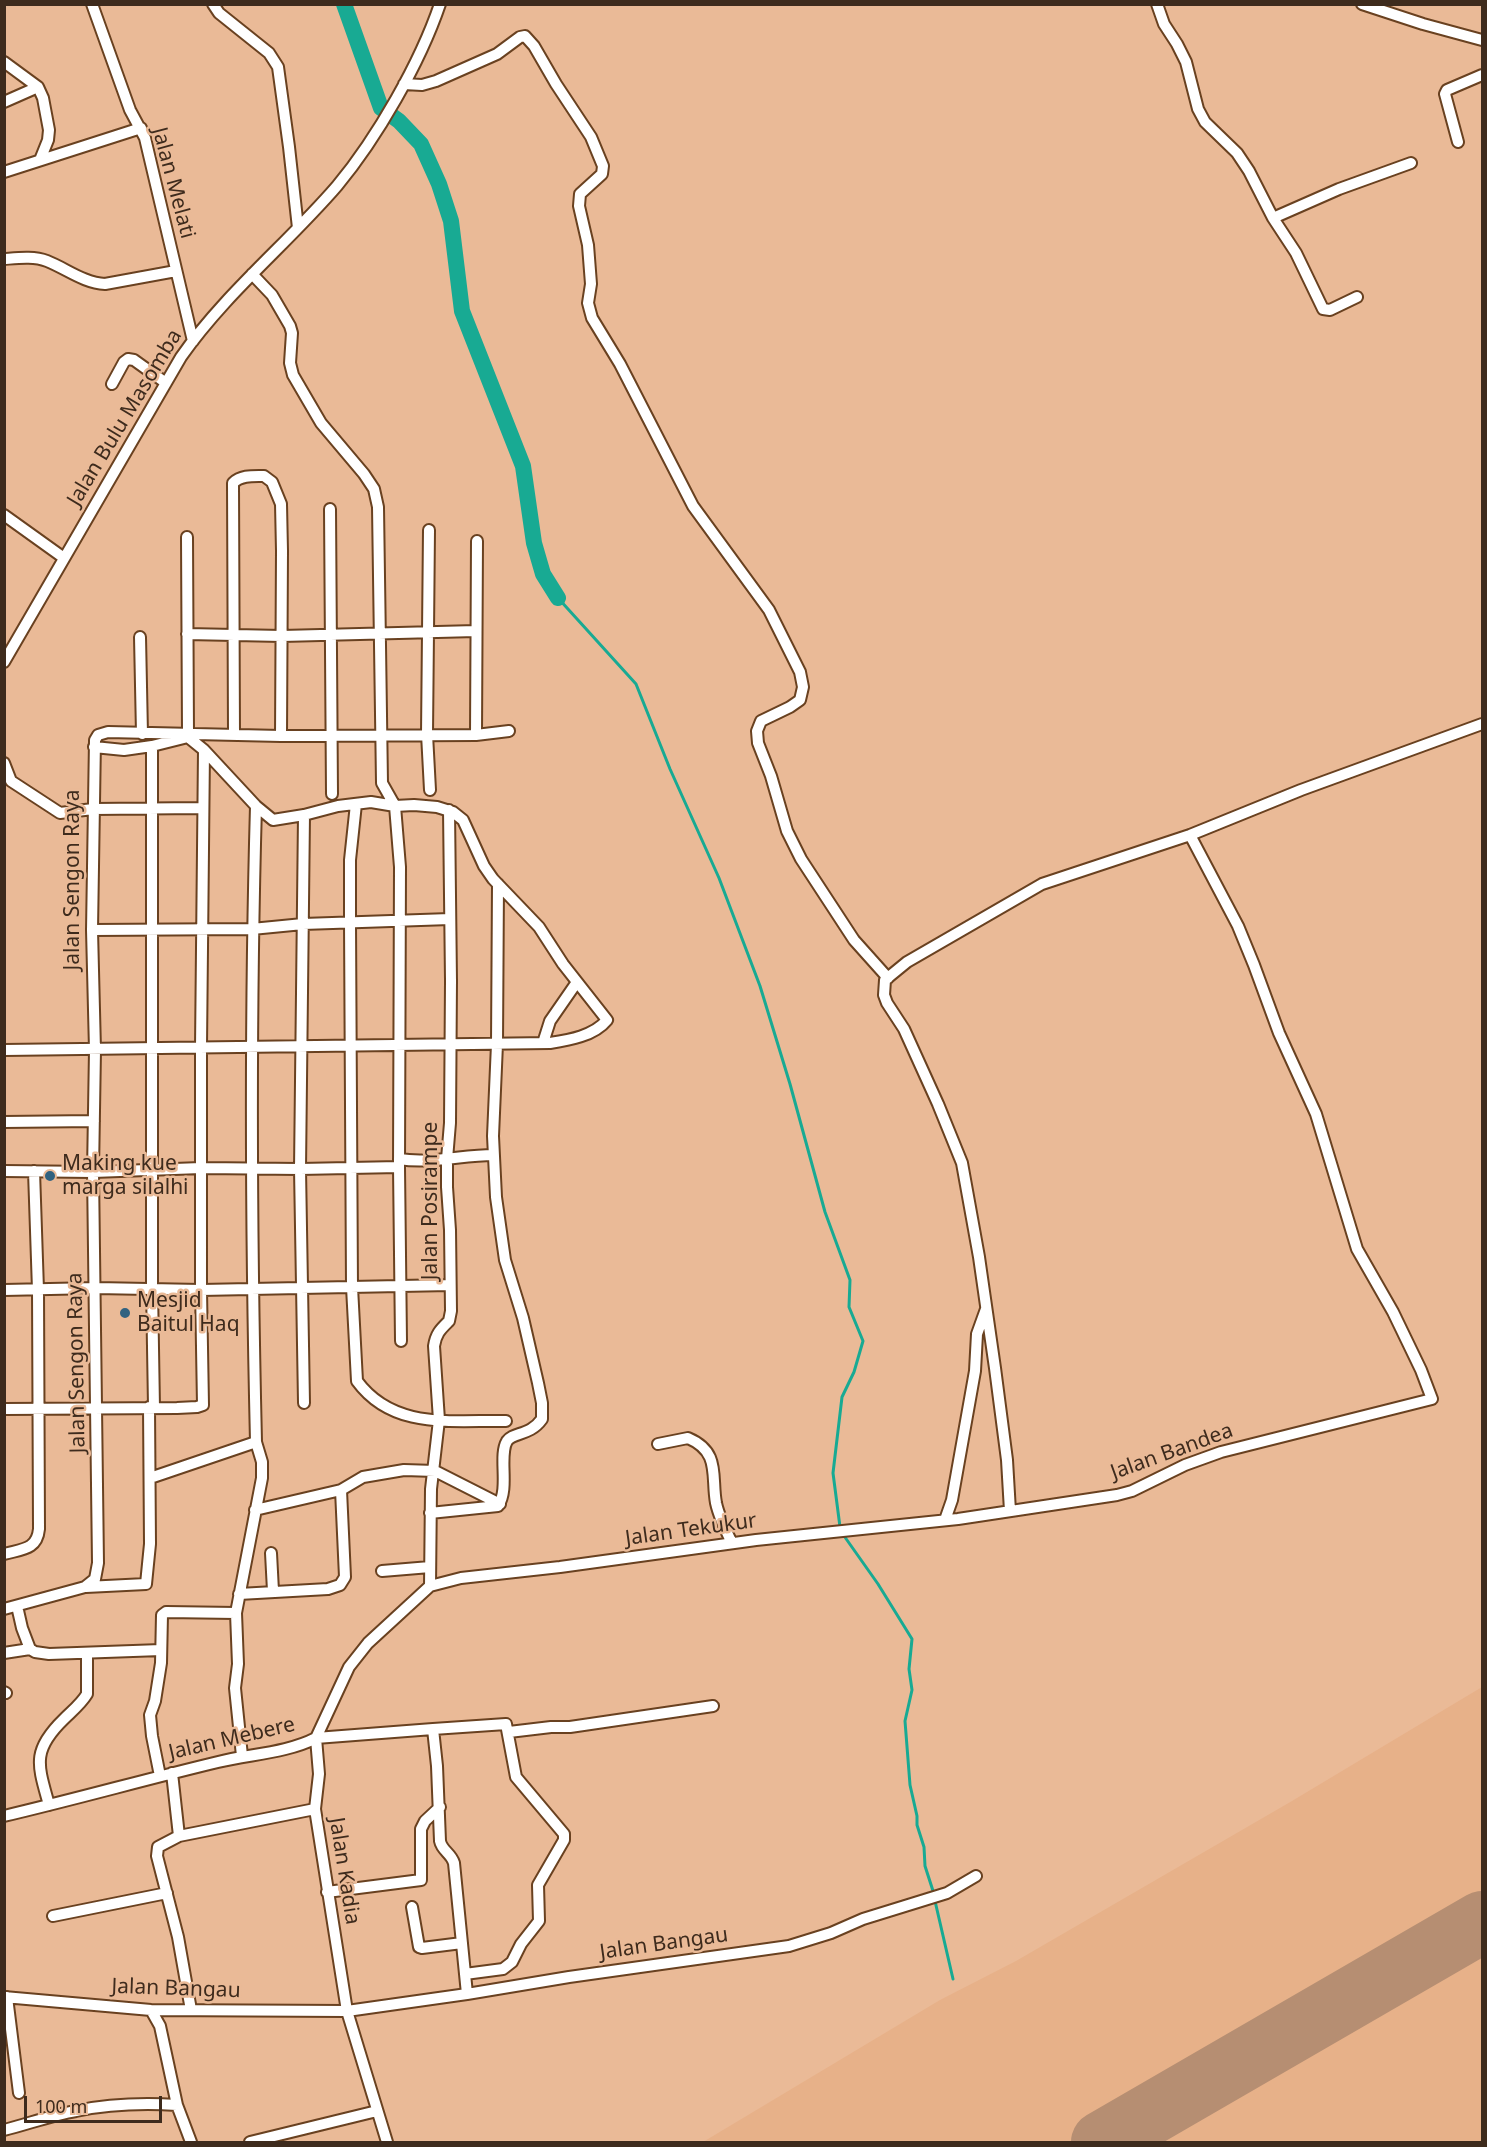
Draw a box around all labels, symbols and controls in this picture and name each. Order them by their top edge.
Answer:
street label: Jalan Melati [146,125,200,241]
street label: Jalan Bulu Masomba [62,325,188,511]
street label: Jalan Sengon Raya [60,790,86,970]
street label: Jalan Posirampe [418,1122,444,1280]
place label: Making kue marga silalhi [62,1151,189,1201]
marker: Making kue marga silalhi [43,1169,57,1183]
street label: Jalan Sengon Raya [63,1272,91,1454]
place label: Mesjid Baitul Haq [137,1288,240,1338]
marker: Mesjid Baitul Haq [118,1306,132,1320]
street label: Jalan Bandea [1108,1418,1236,1486]
street label: Jalan Tekukur [624,1508,758,1552]
street label: Jalan Mebere [166,1712,298,1766]
street label: Jalan Kadia [323,1816,365,1926]
street label: Jalan Bangau [598,1923,730,1965]
street label: Jalan Bangau [111,1974,241,2004]
scale bar [27,2084,165,2122]
text: 100 m [35,2094,87,2118]

